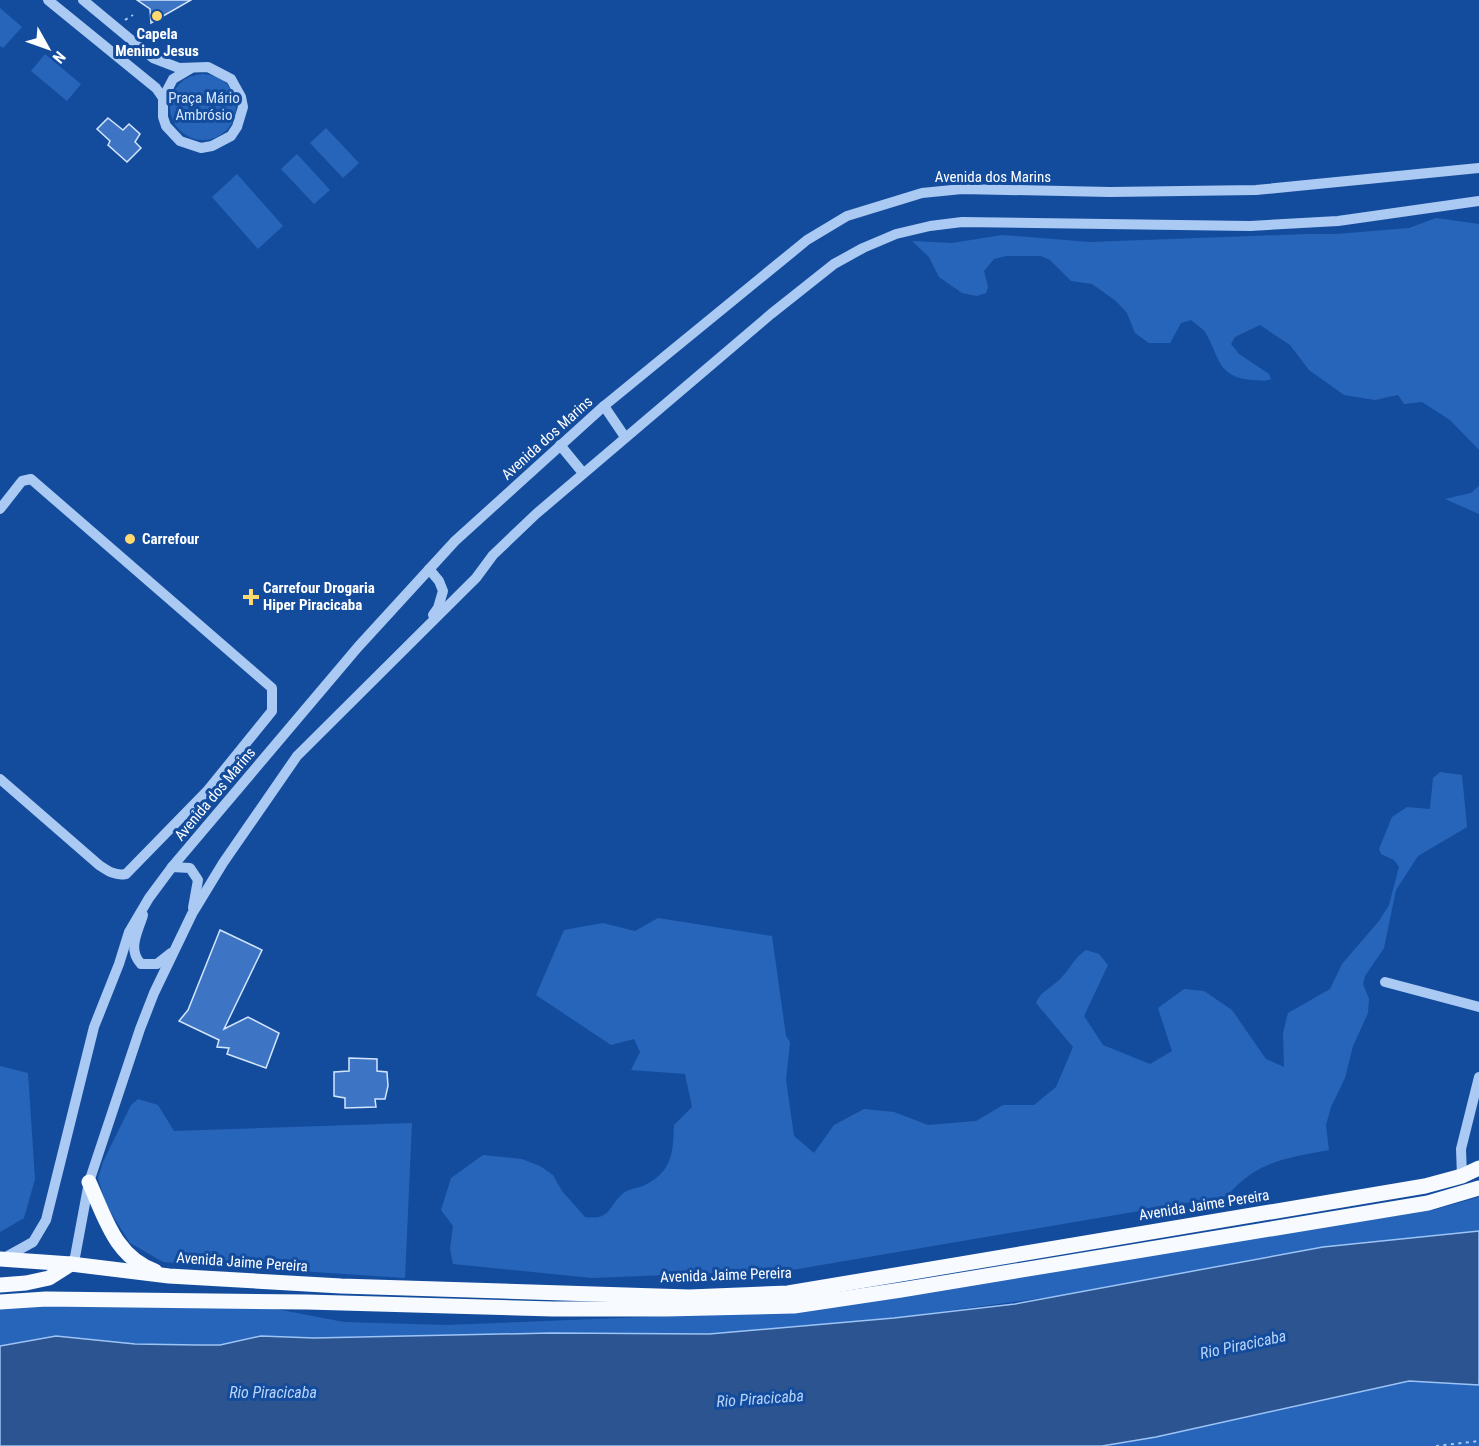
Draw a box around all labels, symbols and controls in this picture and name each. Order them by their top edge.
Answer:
marker: Capela Menino Jesus [150,9,164,23]
north arrow [18,18,78,78]
place label: Capela Menino Jesus [115,25,199,60]
text: N [49,47,70,67]
park label: Praça Mário Ambrósio [168,89,240,124]
street label: Avenida dos Marins [935,168,1051,186]
street label: Avenida dos Marins [498,392,596,484]
place label: Carrefour [142,530,199,548]
marker: Carrefour [123,532,137,546]
place label: Carrefour Drogaria Hiper Piracicaba [263,579,375,614]
marker: Carrefour Drogaria Hiper Piracicaba [244,590,258,604]
street label: Avenida dos Marins [171,744,259,844]
street label: Avenida Jaime Pereira [1138,1186,1270,1224]
street label: Avenida Jaime Pereira [176,1248,308,1276]
street label: Avenida Jaime Pereira [660,1264,792,1286]
water label: Rio Piracicaba [1198,1326,1288,1363]
water label: Rio Piracicaba [229,1383,317,1402]
water label: Rio Piracicaba [716,1386,804,1411]

